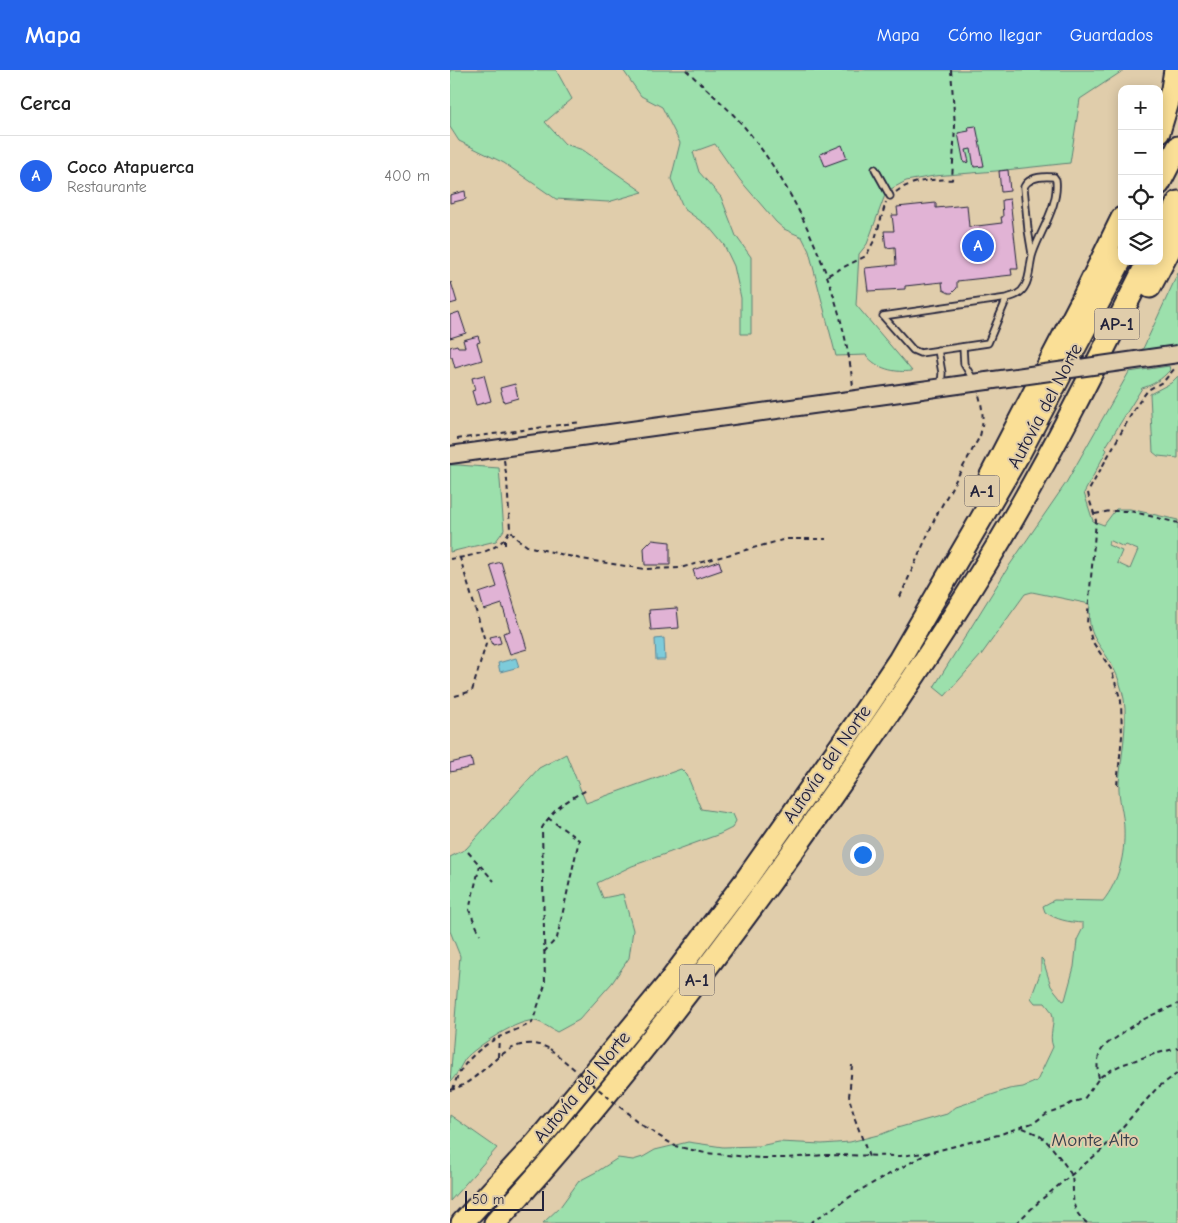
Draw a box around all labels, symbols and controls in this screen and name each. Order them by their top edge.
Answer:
text: Mapa [25,21,81,49]
text: Mapa [877,25,920,46]
text: Cómo llegar [948,25,1042,46]
text: Guardados [1070,25,1153,46]
map controls [1118,85,1163,265]
button: + [1118,85,1163,130]
text: Cerca [20,91,71,115]
button: − [1118,130,1163,175]
text: Coco Atapuerca [67,156,194,178]
text: A [32,167,40,185]
text: 400 m [384,167,430,185]
button: locate [1118,175,1163,220]
text: Restaurante [67,178,147,196]
button: layers [1118,220,1163,265]
pin: A [962,227,994,265]
road number: AP-1 [1094,308,1140,340]
street label: Autovía del Norte [1003,340,1087,472]
road number: A-1 [964,476,1000,506]
street label: Autovía del Norte [778,701,876,827]
your location [850,842,876,868]
road number: A-1 [680,964,714,996]
street label: Autovía del Norte [529,1027,635,1147]
park label: Monte Alto [1051,1129,1139,1151]
scale bar [465,1188,544,1211]
text: 50 m [472,1191,504,1208]

